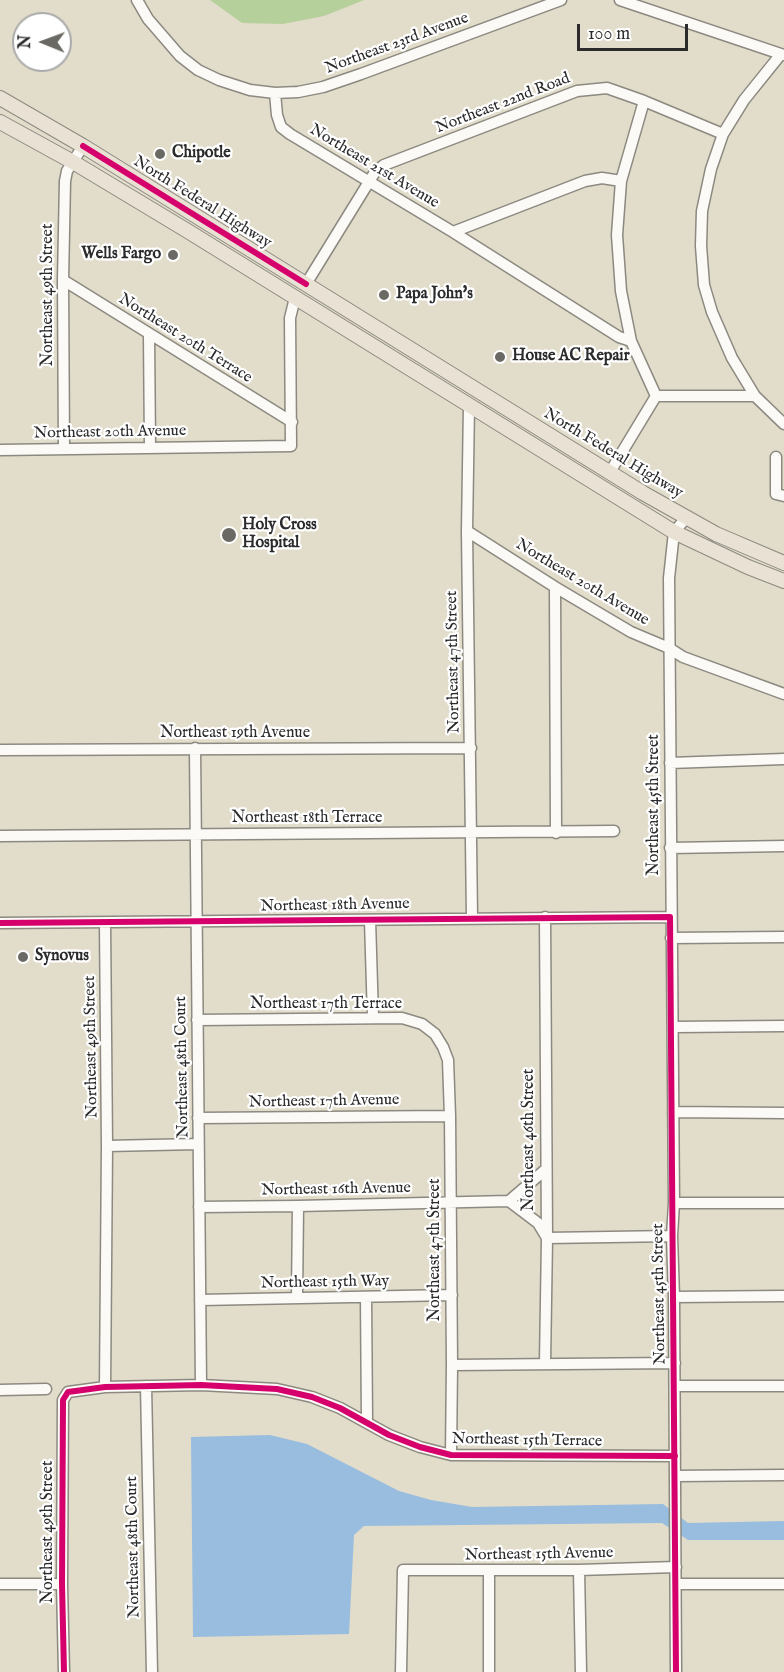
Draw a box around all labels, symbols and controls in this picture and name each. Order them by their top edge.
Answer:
street label: Northeast 23rd Avenue [323,9,471,79]
north arrow [12,12,72,72]
scale bar [580,12,691,50]
text: 100 m [588,23,630,46]
text: N [16,35,36,49]
street label: Northeast 22nd Road [433,70,573,138]
street label: Northeast 21st Avenue [306,121,442,213]
place label: Chipotle [172,144,231,164]
marker: Chipotle [153,147,167,161]
street label: North Federal Highway [129,153,275,253]
street label: Northeast 49th Street [39,224,59,366]
place label: Wells Fargo [81,245,161,265]
marker: Wells Fargo [166,248,180,262]
place label: Papa John's [396,285,473,305]
marker: Papa John's [377,288,391,302]
street label: Northeast 20th Terrace [115,290,255,388]
place label: House AC Repair [512,347,630,367]
marker: House AC Repair [493,350,507,364]
street label: North Federal Highway [540,405,686,503]
street label: Northeast 20th Avenue [34,422,186,444]
place label: Holy Cross Hospital [242,516,317,554]
marker: Holy Cross Hospital [220,526,238,544]
street label: Northeast 20th Avenue [512,536,652,630]
street label: Northeast 47th Street [443,590,465,734]
street label: Northeast 19th Avenue [160,724,310,744]
street label: Northeast 45th Street [645,734,665,876]
street label: Northeast 18th Terrace [232,809,382,829]
street label: Northeast 18th Avenue [260,895,410,917]
place label: Synovus [35,947,89,967]
marker: Synovus [16,950,30,964]
street label: Northeast 49th Street [81,975,103,1119]
street label: Northeast 17th Terrace [250,995,402,1015]
street label: Northeast 48th Court [172,996,194,1138]
street label: Northeast 46th Street [520,1069,540,1211]
street label: Northeast 17th Avenue [249,1091,399,1113]
street label: Northeast 16th Avenue [261,1179,411,1201]
street label: Northeast 47th Street [426,1179,446,1321]
street label: Northeast 45th Street [649,1223,671,1365]
street label: Northeast 15th Way [260,1272,390,1294]
street label: Northeast 15th Terrace [452,1430,602,1452]
street label: Northeast 49th Street [39,1461,59,1603]
street label: Northeast 48th Court [123,1476,145,1618]
street label: Northeast 15th Avenue [464,1544,614,1566]

